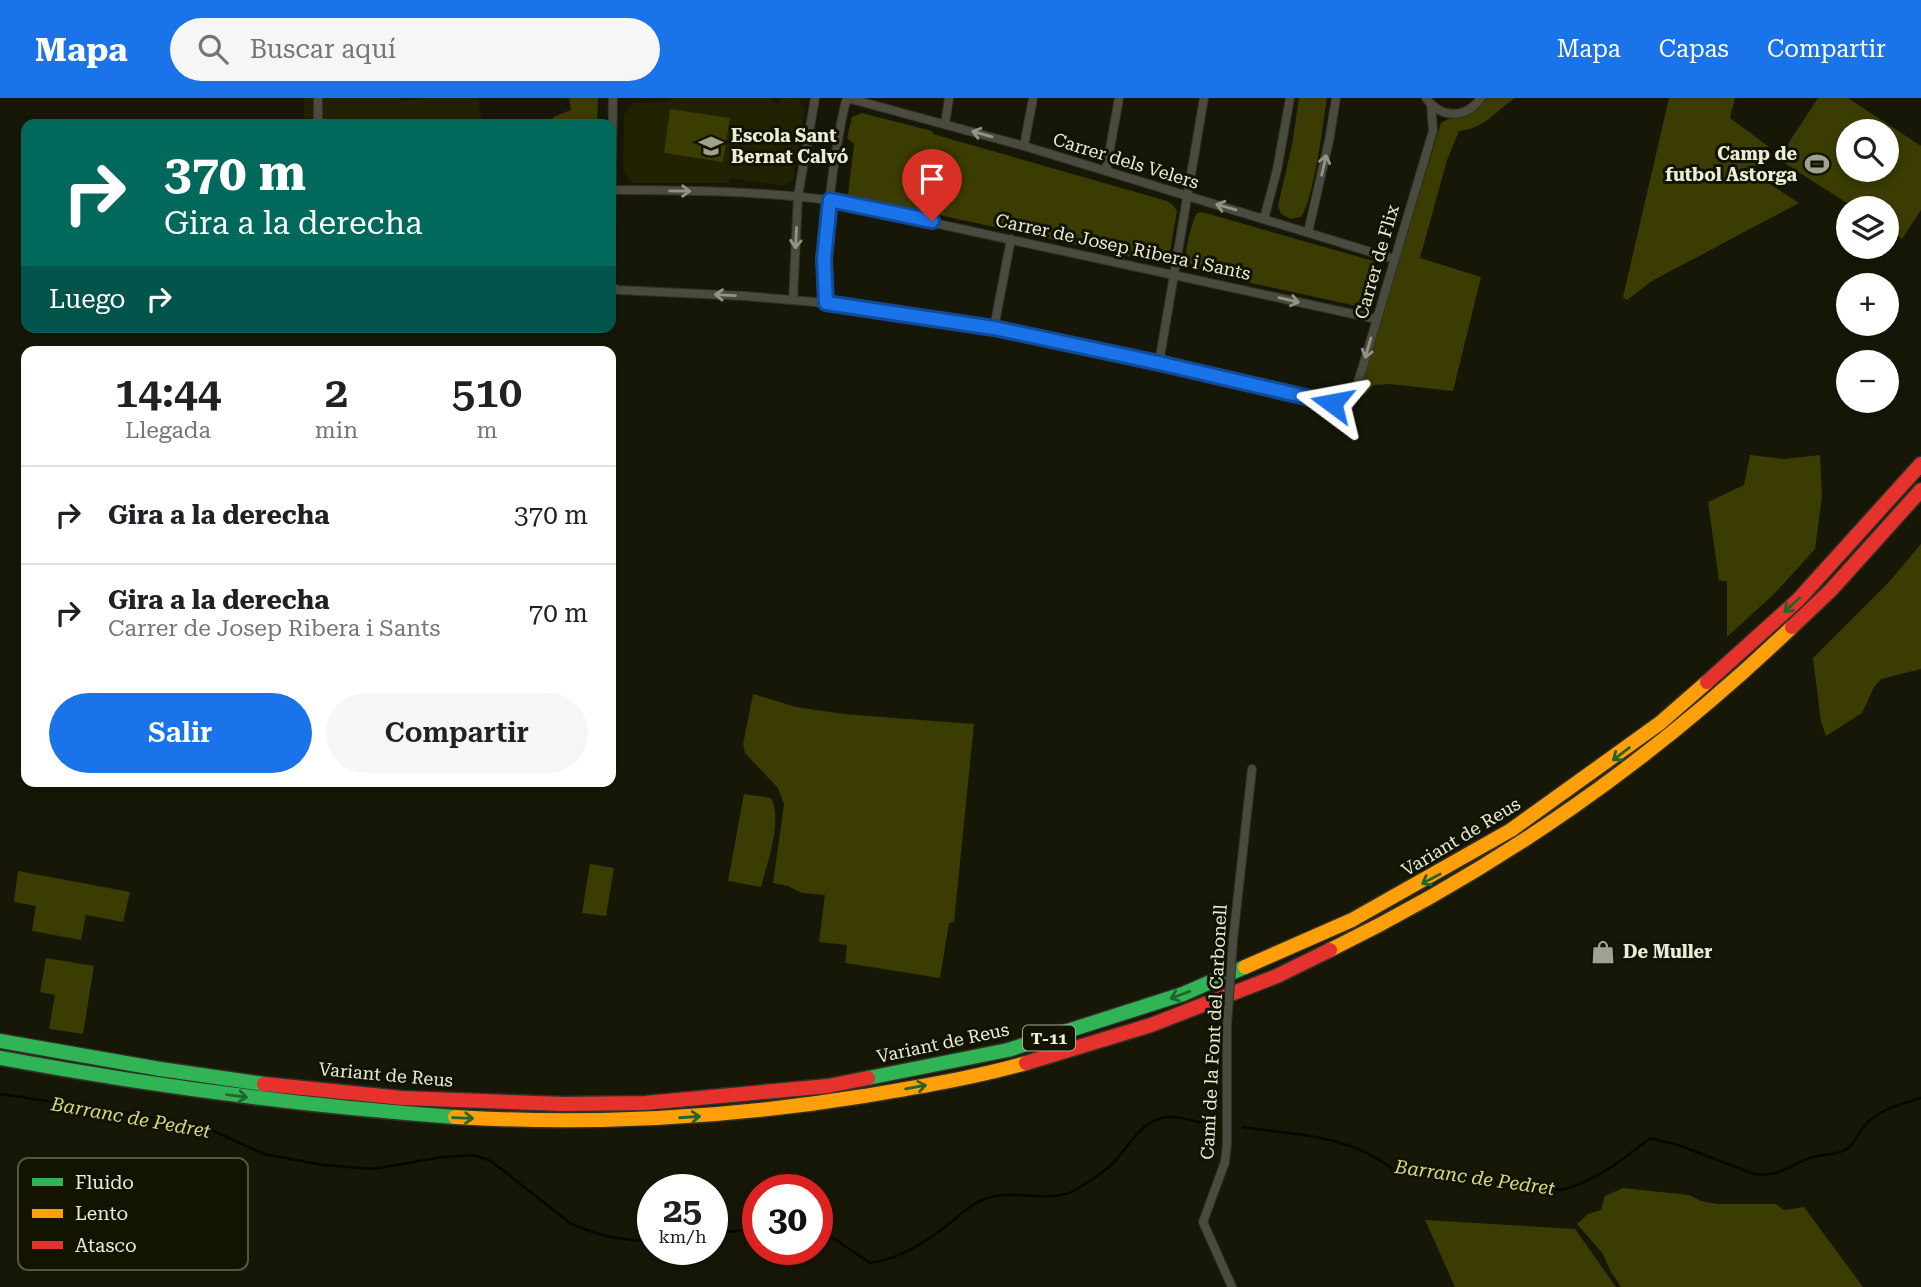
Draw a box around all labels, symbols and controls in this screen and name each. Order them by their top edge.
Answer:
search box [170,18,660,81]
text: Mapa [35,30,128,69]
icon: search [194,30,232,68]
text: Buscar aquí [250,34,396,64]
text: Mapa [1557,35,1621,63]
text: Capas [1659,35,1729,63]
text: Compartir [1767,35,1886,63]
map controls [1836,119,1899,413]
button: search [1836,119,1899,182]
place label: Escola Sant Bernat Calvó [731,125,849,167]
one-way arrow [971,127,993,140]
street label: Carrer dels Velers [1051,128,1202,193]
school or university icon: Escola Sant Bernat Calvó [697,132,725,160]
place label: Camp de futbol Astorga [1665,143,1797,185]
text: 370 m [164,145,306,202]
icon: right [49,147,140,238]
pin [902,149,962,221]
sports icon: Camp de futbol Astorga [1803,150,1831,178]
one-way arrow [1317,154,1331,177]
icon: arrive [913,160,951,198]
one-way arrow [668,184,691,197]
button: layers [1836,196,1899,259]
one-way arrow [1215,200,1237,213]
street label: Carrer de Flix [1350,202,1403,321]
text: Gira a la derecha [164,204,423,242]
street label: Carrer de Josep Ribera i Sants [994,209,1253,284]
one-way arrow [789,226,802,249]
button: + [1836,273,1899,336]
icon: right [140,280,178,318]
text: Luego [49,284,126,314]
one-way arrow [714,288,736,301]
one-way arrow [1277,294,1300,307]
one-way arrow [1361,336,1374,359]
button: − [1836,350,1899,413]
position arrow [1295,366,1369,440]
text: 14:44 [115,368,221,417]
text: 2 [325,368,348,417]
text: 510 [452,368,522,417]
text: Llegada [125,417,211,444]
text: min [315,417,358,444]
text: m [476,417,497,444]
icon: right [49,496,87,534]
text: Gira a la derecha [108,500,329,530]
text: 370 m [514,500,588,530]
text: Gira a la derecha [108,585,329,615]
icon: right [49,594,87,632]
one-way arrow [1783,597,1801,613]
text: 70 m [529,598,588,628]
text: Carrer de Josep Ribera i Sants [108,615,441,642]
button: Salir [49,693,312,773]
button: Compartir [326,693,588,773]
one-way arrow [1612,747,1631,762]
street label: Variant de Reus [1398,793,1524,880]
one-way arrow [1421,873,1442,886]
street label: Camí de la Font del Carbonell [1196,903,1231,1160]
shop icon: De Muller [1589,938,1617,966]
place label: De Muller [1623,941,1712,962]
one-way arrow [1170,990,1192,1002]
street label: Variant de Reus [875,1018,1011,1067]
road number: T-11 [1023,1026,1075,1050]
street label: Variant de Reus [318,1058,454,1091]
one-way arrow [904,1080,927,1093]
one-way arrow [225,1089,248,1102]
water label: Barranc de Pedret [48,1092,212,1143]
one-way arrow [679,1110,701,1123]
one-way arrow [451,1112,474,1125]
water label: Barranc de Pedret [1392,1155,1556,1200]
legend [18,1158,248,1270]
text: Fluido [75,1171,134,1194]
speed limit sign: 30 [742,1174,833,1265]
text: 25 [663,1190,702,1231]
text: Lento [75,1202,128,1225]
text: km/h [658,1226,707,1247]
text: Atasco [75,1234,137,1257]

